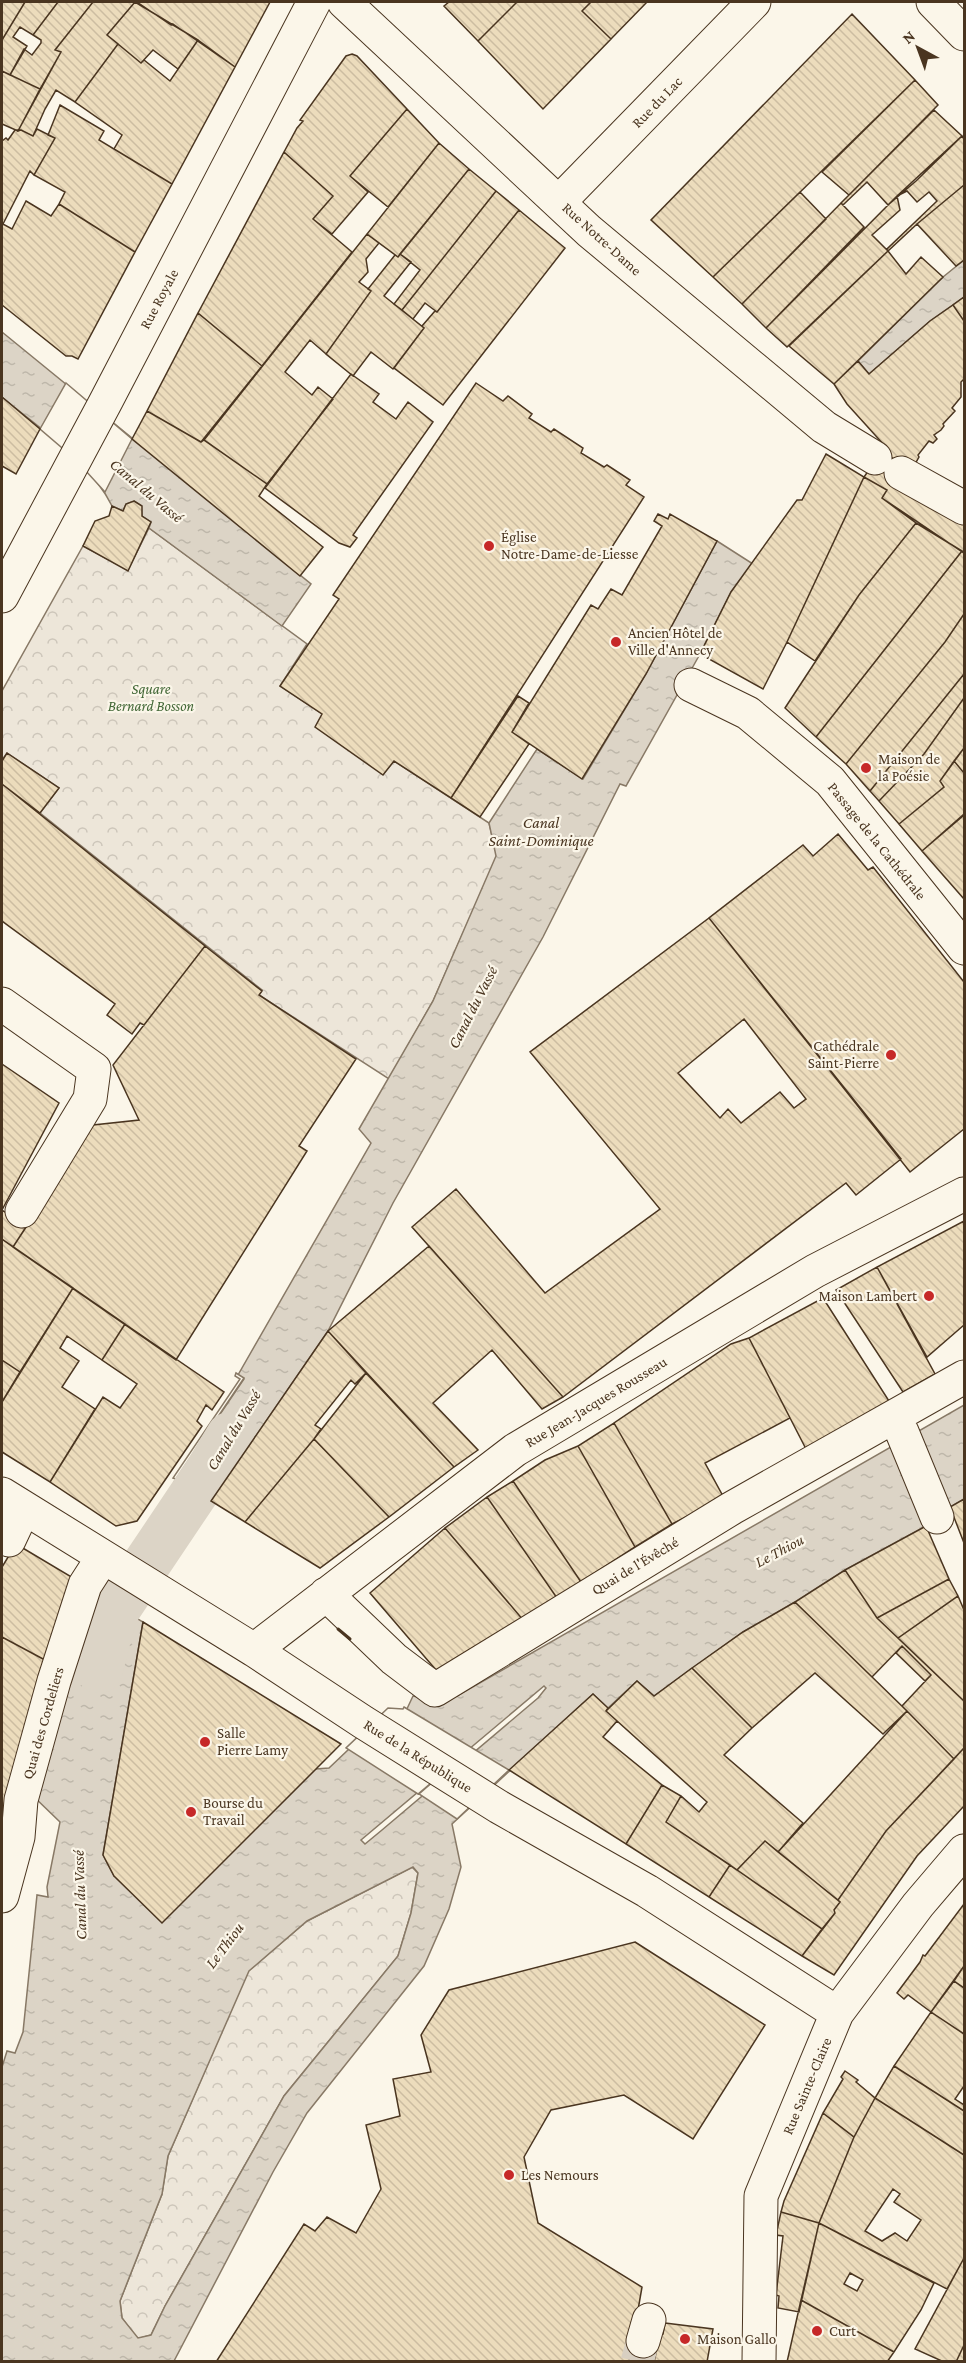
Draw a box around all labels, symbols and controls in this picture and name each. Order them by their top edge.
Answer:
north arrow [888,18,948,78]
text: N [899,27,918,47]
street label: Rue du Lac [629,73,686,131]
street label: Rue Notre-Dame [559,199,645,279]
street label: Rue Royale [137,266,182,332]
water label: Canal du Vassé [107,455,187,526]
place label: Église Notre-Dame-de-Liesse [501,529,639,562]
marker: Église Notre-Dame-de-Liesse [482,539,496,553]
place label: Ancien Hôtel de Ville d'Annecy [628,625,723,659]
marker: Ancien Hôtel de Ville d'Annecy [609,635,623,649]
park label: Square Bernard Bosson [108,681,195,714]
place label: Maison de la Poésie [878,751,940,784]
marker: Maison de la Poésie [859,761,873,775]
street label: Passage de la Cathédrale [824,779,930,904]
water label: Canal Saint-Dominique [488,814,594,850]
water label: Canal du Vassé [444,963,501,1051]
place label: Cathédrale Saint-Pierre [808,1038,879,1071]
marker: Cathédrale Saint-Pierre [884,1048,898,1062]
place label: Maison Lambert [818,1288,918,1304]
marker: Maison Lambert [922,1289,936,1303]
street label: Rue Jean-Jacques Rousseau [522,1353,670,1451]
water label: Canal du Vassé [203,1387,264,1473]
water label: Le Thiou [752,1531,806,1570]
street label: Quai de l'Évêché [589,1534,682,1598]
street label: Quai des Cordeliers [19,1665,67,1781]
street label: Rue de la République [360,1716,476,1797]
place label: Salle Pierre Lamy [217,1725,288,1759]
marker: Salle Pierre Lamy [198,1735,212,1749]
place label: Bourse du Travail [203,1795,263,1828]
marker: Bourse du Travail [184,1805,198,1819]
water label: Canal du Vassé [69,1849,90,1940]
water label: Le Thiou [202,1919,247,1971]
street label: Rue Sainte-Claire [779,2035,835,2137]
place label: Les Nemours [521,2167,599,2183]
marker: Les Nemours [502,2168,516,2182]
place label: Curt [829,2323,857,2339]
marker: Curt [810,2324,824,2338]
place label: Maison Gallo [697,2331,776,2347]
marker: Maison Gallo [678,2332,692,2346]

